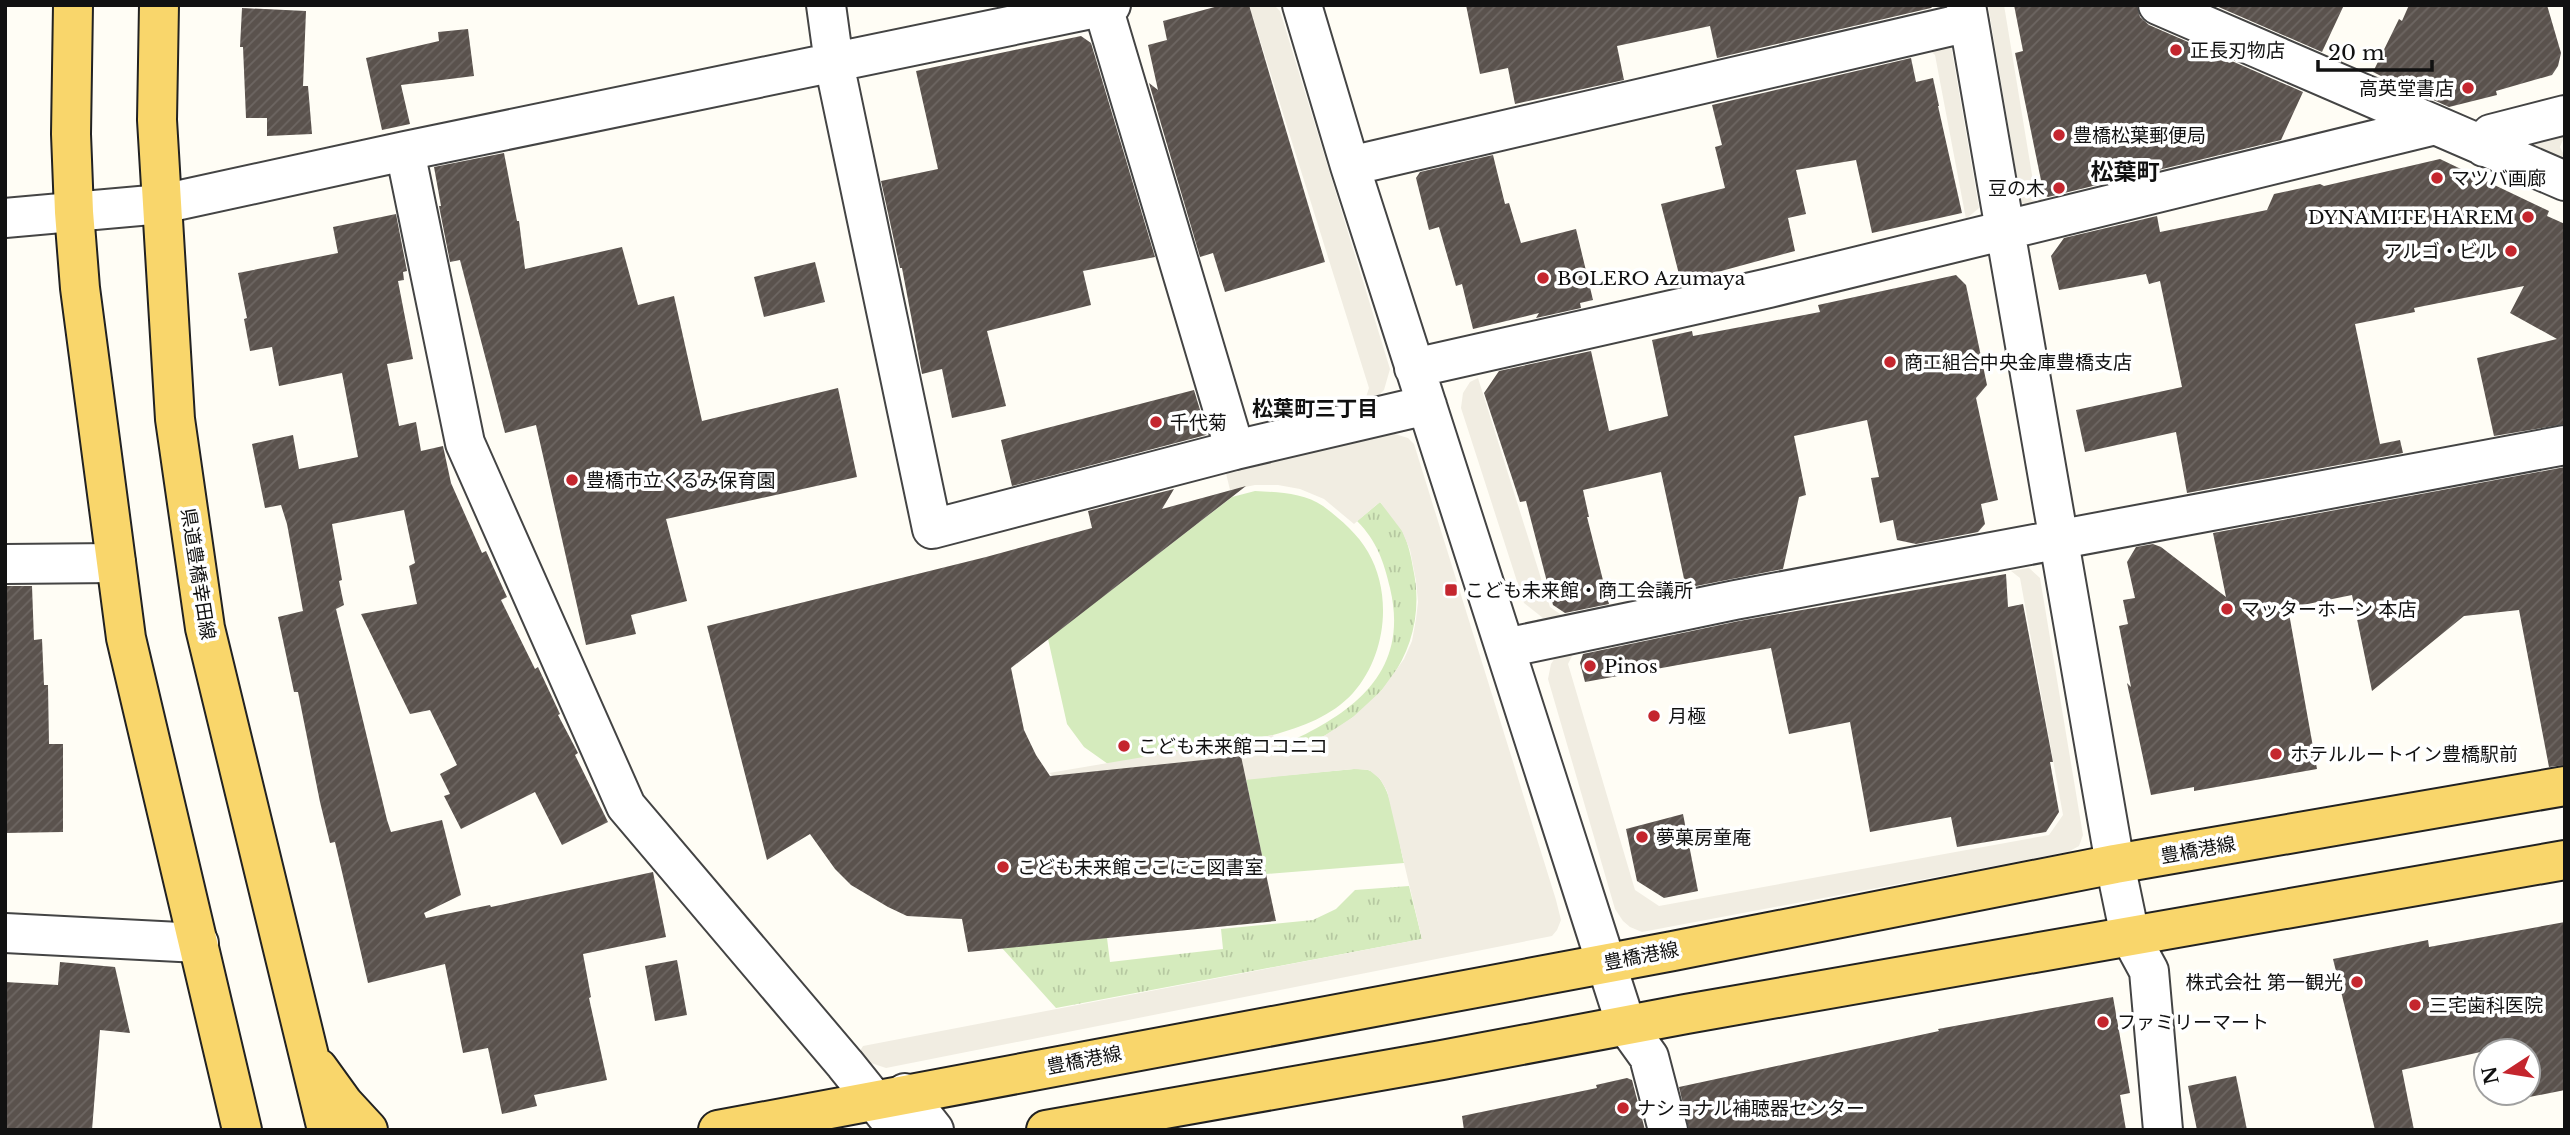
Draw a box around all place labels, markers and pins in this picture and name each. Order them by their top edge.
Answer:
place label: 正長刃物店 [2190,39,2285,62]
marker: 正長刃物店 [2168,42,2184,58]
place label: 高英堂書店 [2359,77,2454,100]
marker: 高英堂書店 [2460,80,2476,96]
place label: 豊橋松葉郵便局 [2073,124,2206,147]
marker: 豊橋松葉郵便局 [2051,127,2067,143]
place label: マツバ画廊 [2451,167,2546,190]
marker: マツバ画廊 [2429,170,2445,186]
place label: 豆の木 [1988,177,2045,200]
marker: 豆の木 [2051,180,2067,196]
place label: DYNAMITE HAREM [2308,206,2514,229]
marker: DYNAMITE HAREM [2520,209,2536,225]
place label: アルゴ・ビル [2384,240,2497,263]
marker: アルゴ・ビル [2503,243,2519,259]
place label: BOLERO Azumaya [1557,267,1746,290]
marker: BOLERO Azumaya [1535,270,1551,286]
place label: 商工組合中央金庫豊橋支店 [1904,351,2132,374]
marker: 商工組合中央金庫豊橋支店 [1882,354,1898,370]
place label: 千代菊 [1170,411,1227,434]
marker: 千代菊 [1148,414,1164,430]
place label: 豊橋市立くるみ保育園 [586,469,776,492]
marker: 豊橋市立くるみ保育園 [564,472,580,488]
place label: こども未来館・商工会議所 [1465,579,1693,602]
marker: こども未来館・商工会議所 [1443,582,1459,598]
place label: マッターホーン 本店 [2241,598,2417,621]
marker: マッターホーン 本店 [2219,601,2235,617]
place label: Pinos [1604,655,1658,678]
marker: Pinos [1582,658,1598,674]
place label: 月極 [1668,705,1706,728]
marker: 月極 [1646,708,1662,724]
place label: こども未来館ココニコ [1138,735,1328,758]
marker: こども未来館ココニコ [1116,738,1132,754]
place label: ホテルルートイン豊橋駅前 [2290,743,2518,766]
marker: ホテルルートイン豊橋駅前 [2268,746,2284,762]
place label: 夢菓房童庵 [1656,826,1751,849]
marker: 夢菓房童庵 [1634,829,1650,845]
place label: こども未来館ここにこ図書室 [1017,856,1264,879]
marker: こども未来館ここにこ図書室 [995,859,1011,875]
place label: 株式会社 第一観光 [2186,971,2343,994]
marker: 株式会社 第一観光 [2349,974,2365,990]
place label: 三宅歯科医院 [2429,994,2543,1017]
marker: 三宅歯科医院 [2407,997,2423,1013]
place label: ファミリーマート [2117,1011,2269,1034]
marker: ファミリーマート [2095,1014,2111,1030]
place label: ナショナル補聴器センター [1637,1097,1865,1120]
marker: ナショナル補聴器センター [1615,1100,1631,1116]

